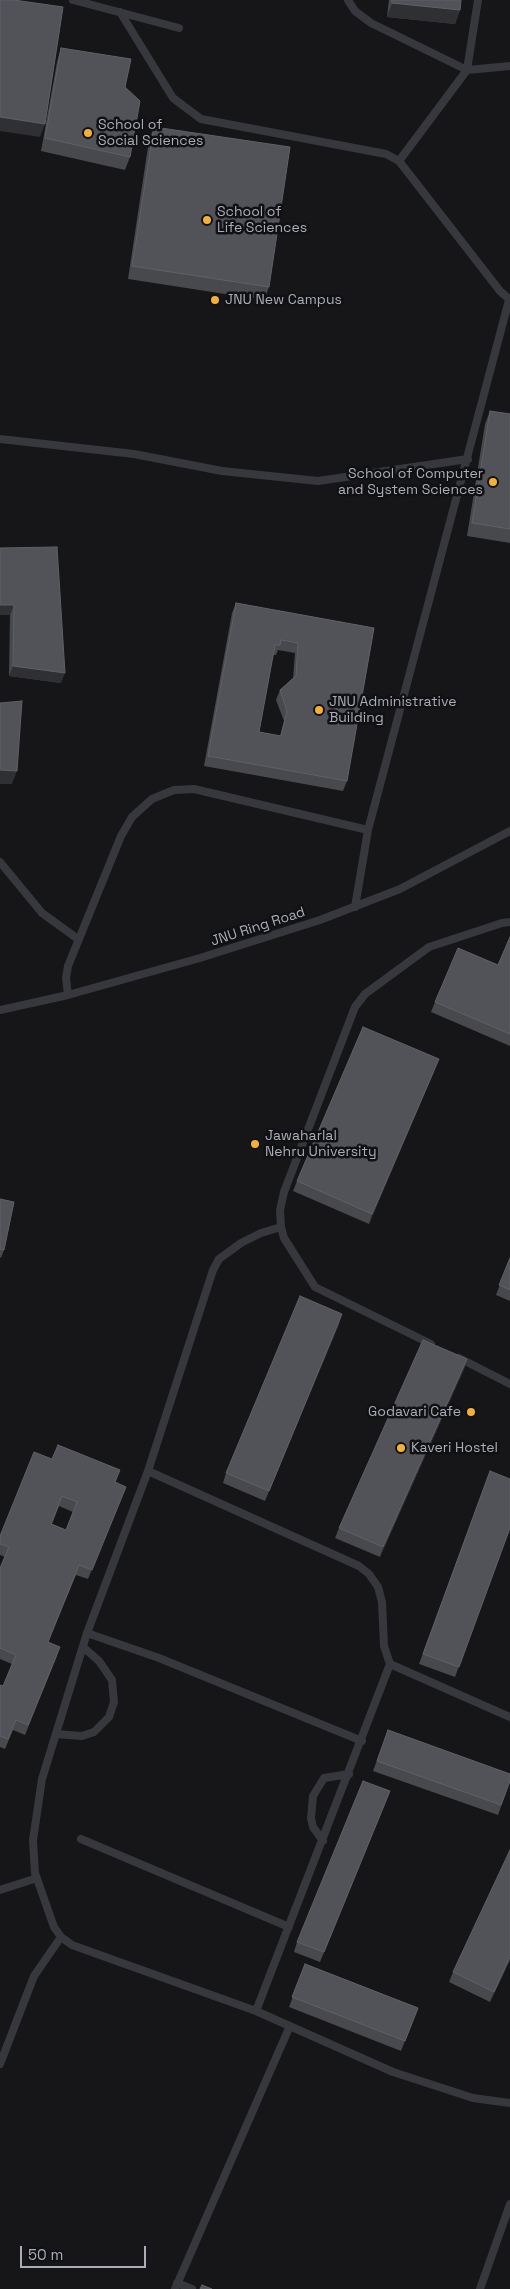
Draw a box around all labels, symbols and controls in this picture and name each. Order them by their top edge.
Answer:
place label: School of Social Sciences [98,117,203,150]
marker: School of Social Sciences [82,127,94,139]
place label: School of Life Sciences [217,204,307,236]
marker: School of Life Sciences [201,214,213,226]
place label: JNU New Campus [225,292,342,308]
marker: JNU New Campus [209,294,221,306]
place label: School of Computer and System Sciences [338,466,483,498]
marker: School of Computer and System Sciences [487,476,499,488]
place label: JNU Administrative Building [329,694,457,726]
marker: JNU Administrative Building [313,704,325,716]
street label: JNU Ring Road [209,904,307,950]
place label: Jawaharlal Nehru University [265,1128,376,1160]
marker: Jawaharlal Nehru University [249,1138,261,1150]
place label: Godavari Cafe [368,1404,461,1420]
marker: Godavari Cafe [465,1406,477,1418]
place label: Kaveri Hostel [411,1440,498,1456]
marker: Kaveri Hostel [395,1442,407,1454]
scale bar [22,2236,149,2268]
text: 50 m [28,2245,63,2264]

